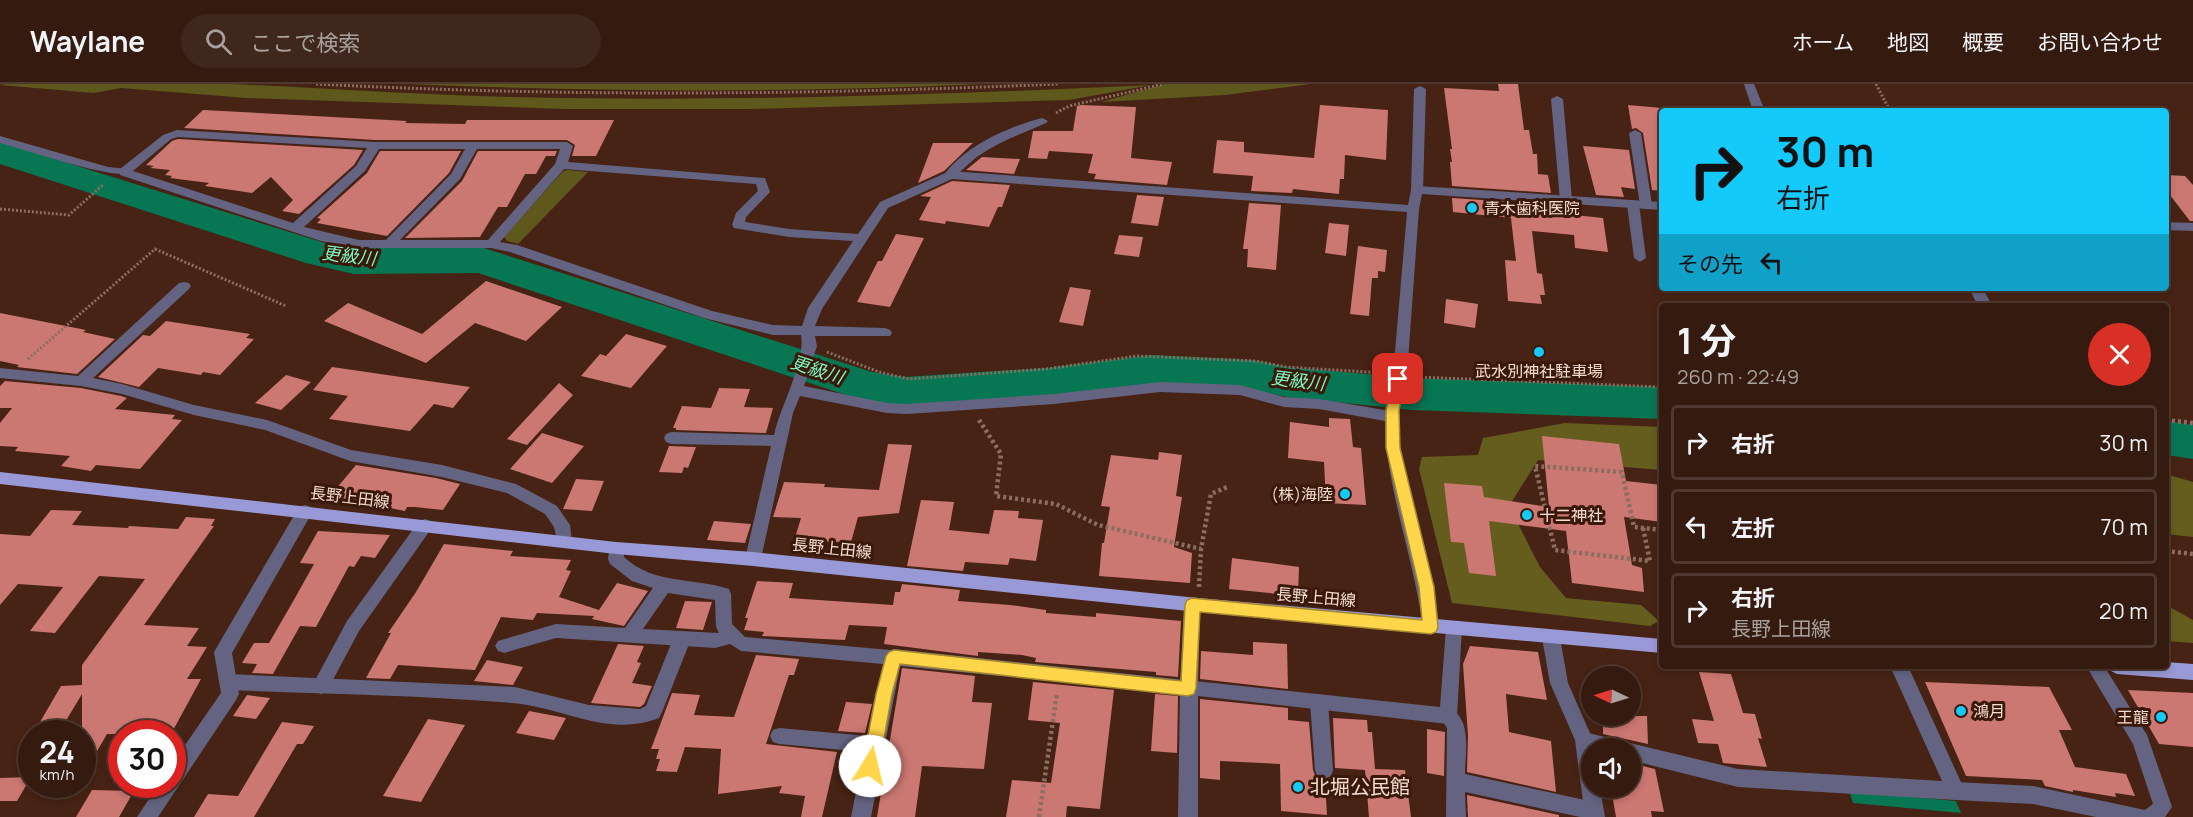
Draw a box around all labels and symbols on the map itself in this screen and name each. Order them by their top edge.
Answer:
place label: 青木歯科医院 [1484,197,1580,219]
marker: 青木歯科医院 [1465,201,1479,215]
water label: 更級川 [321,240,379,270]
marker: 武水別神社駐車場 [1532,345,1546,359]
water label: 更級川 [788,349,849,389]
pin [1372,353,1423,404]
place label: 武水別神社駐車場 [1475,360,1603,382]
water label: 更級川 [1270,365,1328,395]
street label: 長野上田線 [309,481,391,513]
place label: (株)海陸 [1271,483,1333,505]
marker: (株)海陸 [1338,487,1352,501]
place label: 十二神社 [1539,504,1603,526]
marker: 十二神社 [1520,508,1534,522]
street label: 長野上田線 [791,533,873,563]
street label: 長野上田線 [1275,583,1357,611]
north arrow [1581,666,1641,726]
place label: 鴻月 [1973,700,2005,722]
marker: 鴻月 [1954,704,1968,718]
place label: 王龍 [2117,706,2149,728]
marker: 王龍 [2154,710,2168,724]
speed limit sign: 30 [108,720,186,798]
position arrow [838,734,902,798]
place label: 北堀公民館 [1310,773,1410,800]
marker: 北堀公民館 [1291,780,1305,794]

